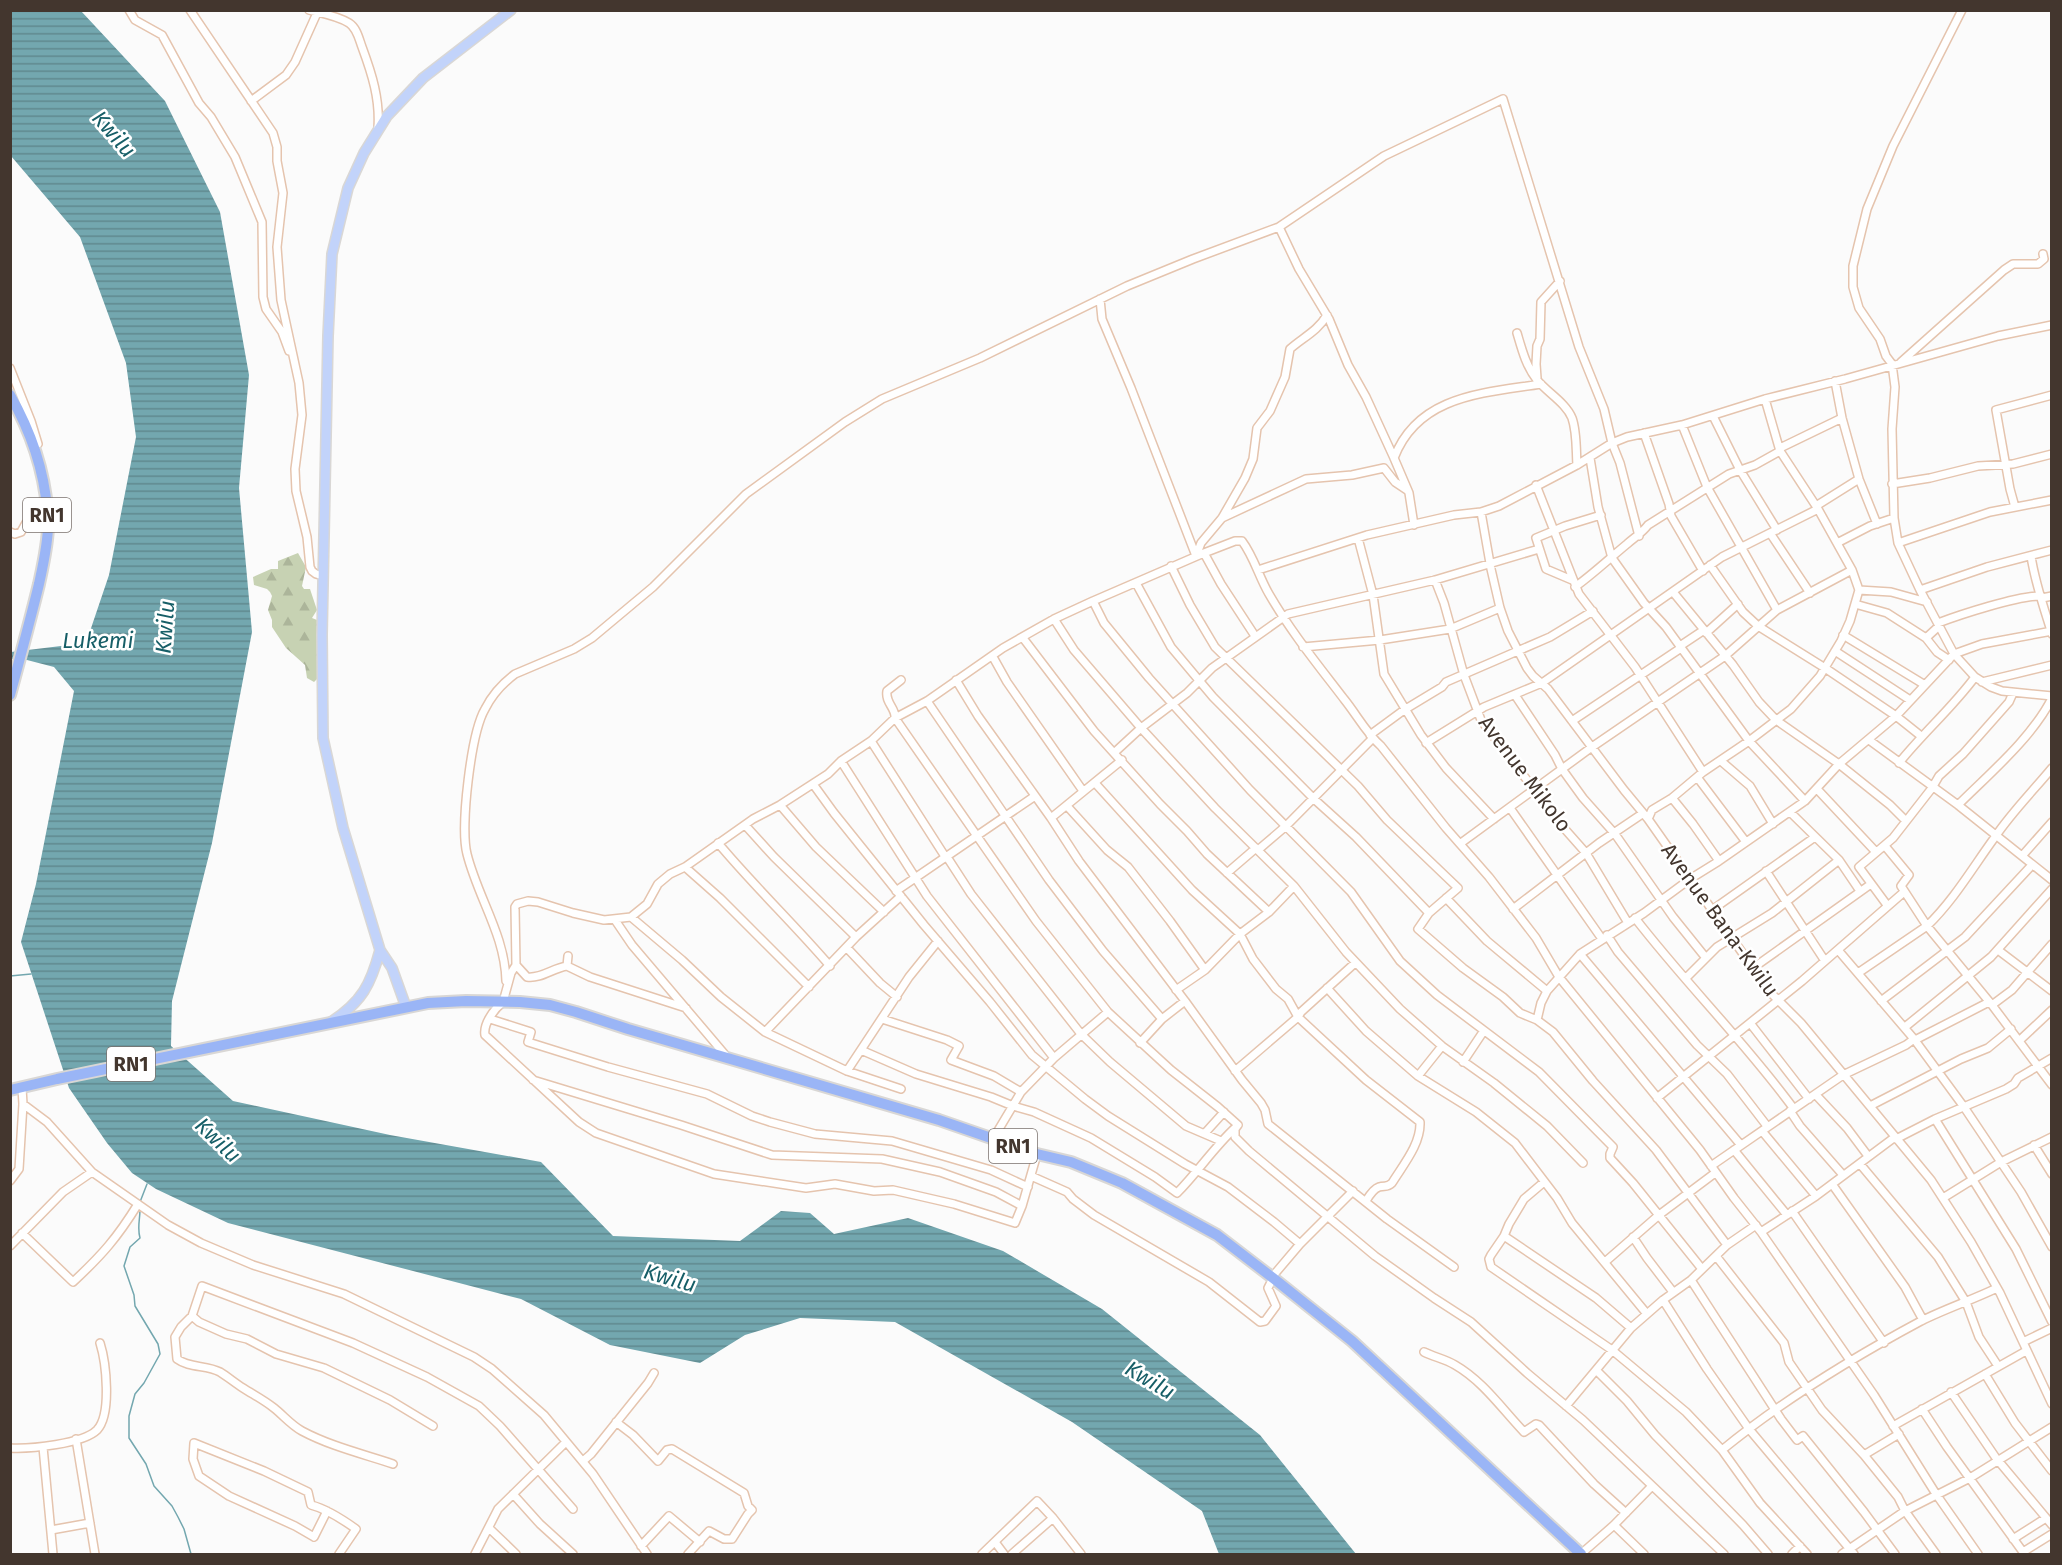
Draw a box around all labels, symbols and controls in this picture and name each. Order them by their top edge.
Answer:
water label: Kwilu [86,105,142,163]
road number: RN1 [23,498,71,532]
water label: Kwilu [150,599,180,655]
water label: Lukemi [62,627,134,654]
street label: Avenue Mikolo [1473,711,1577,837]
street label: Avenue Bana-Kwilu [1656,838,1784,1002]
road number: RN1 [107,1047,155,1081]
water label: Kwilu [189,1112,247,1168]
road number: RN1 [989,1129,1037,1163]
water label: Kwilu [641,1258,699,1298]
water label: Kwilu [1120,1355,1180,1405]

